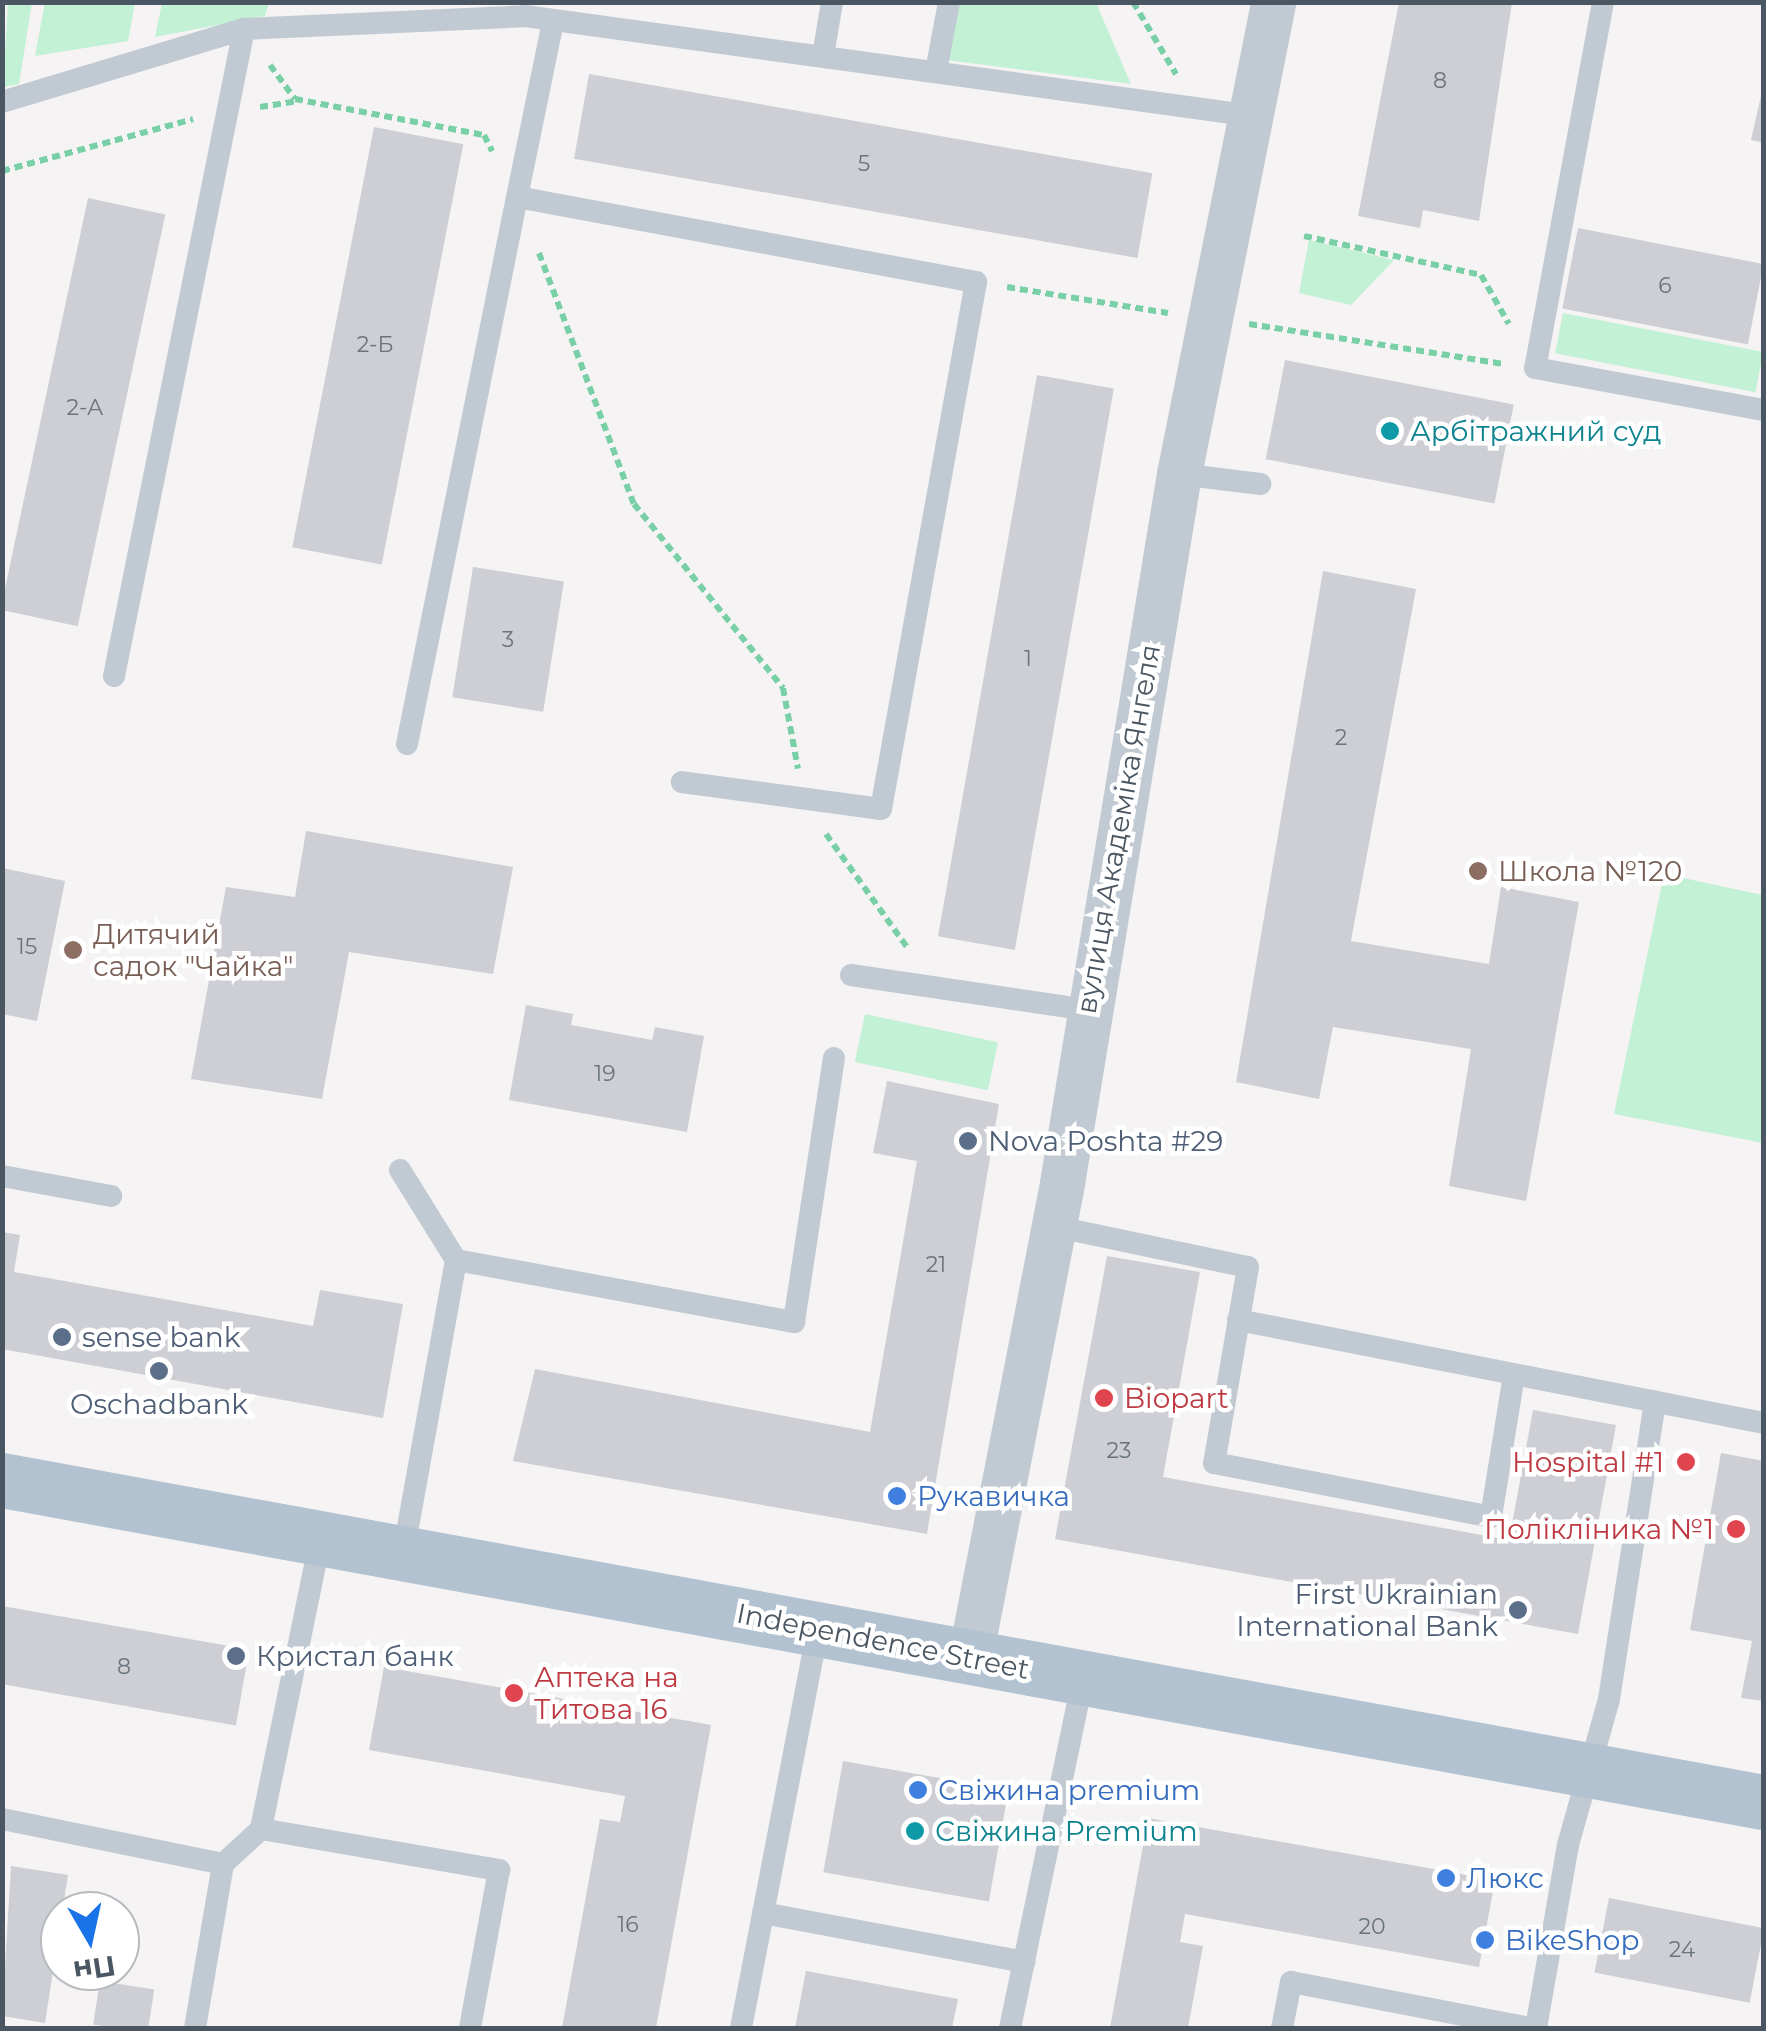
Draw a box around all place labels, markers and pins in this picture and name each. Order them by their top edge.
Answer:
place label: Арбітражний суд [1410,414,1661,448]
marker: Арбітражний суд [1379,420,1401,442]
place label: Школа №120 [1498,854,1682,888]
marker: Школа №120 [1467,860,1489,882]
place label: Дитячий садок "Чайка" [93,917,294,983]
marker: Дитячий садок "Чайка" [62,939,84,961]
place label: Nova Poshta #29 [988,1124,1223,1158]
marker: Nova Poshta #29 [957,1130,979,1152]
place label: sense bank [82,1320,240,1354]
marker: sense bank [51,1326,73,1348]
marker: Oschadbank [148,1360,170,1382]
place label: Biopart [1124,1381,1229,1415]
place label: Oschadbank [70,1387,248,1421]
marker: Biopart [1093,1387,1115,1409]
place label: Hospital #1 [1512,1445,1664,1479]
marker: Hospital #1 [1673,1449,1699,1475]
place label: Рукавичка [917,1479,1070,1513]
marker: Рукавичка [886,1485,908,1507]
place label: Полікліника №1 [1484,1512,1714,1546]
marker: Полікліника №1 [1723,1516,1749,1542]
place label: First Ukrainian International Bank [1236,1577,1498,1643]
marker: First Ukrainian International Bank [1507,1599,1529,1621]
place label: Кристал банк [256,1639,454,1673]
marker: Кристал банк [225,1645,247,1667]
place label: Аптека на Титова 16 [534,1660,678,1726]
marker: Аптека на Титова 16 [503,1682,525,1704]
place label: Свіжина premium [938,1773,1200,1807]
marker: Свіжина premium [907,1779,929,1801]
place label: Свіжина Premium [935,1814,1198,1848]
marker: Свіжина Premium [904,1820,926,1842]
place label: Люкс [1466,1861,1544,1895]
marker: Люкс [1435,1867,1457,1889]
place label: BikeShop [1505,1923,1639,1957]
marker: BikeShop [1474,1929,1496,1951]

